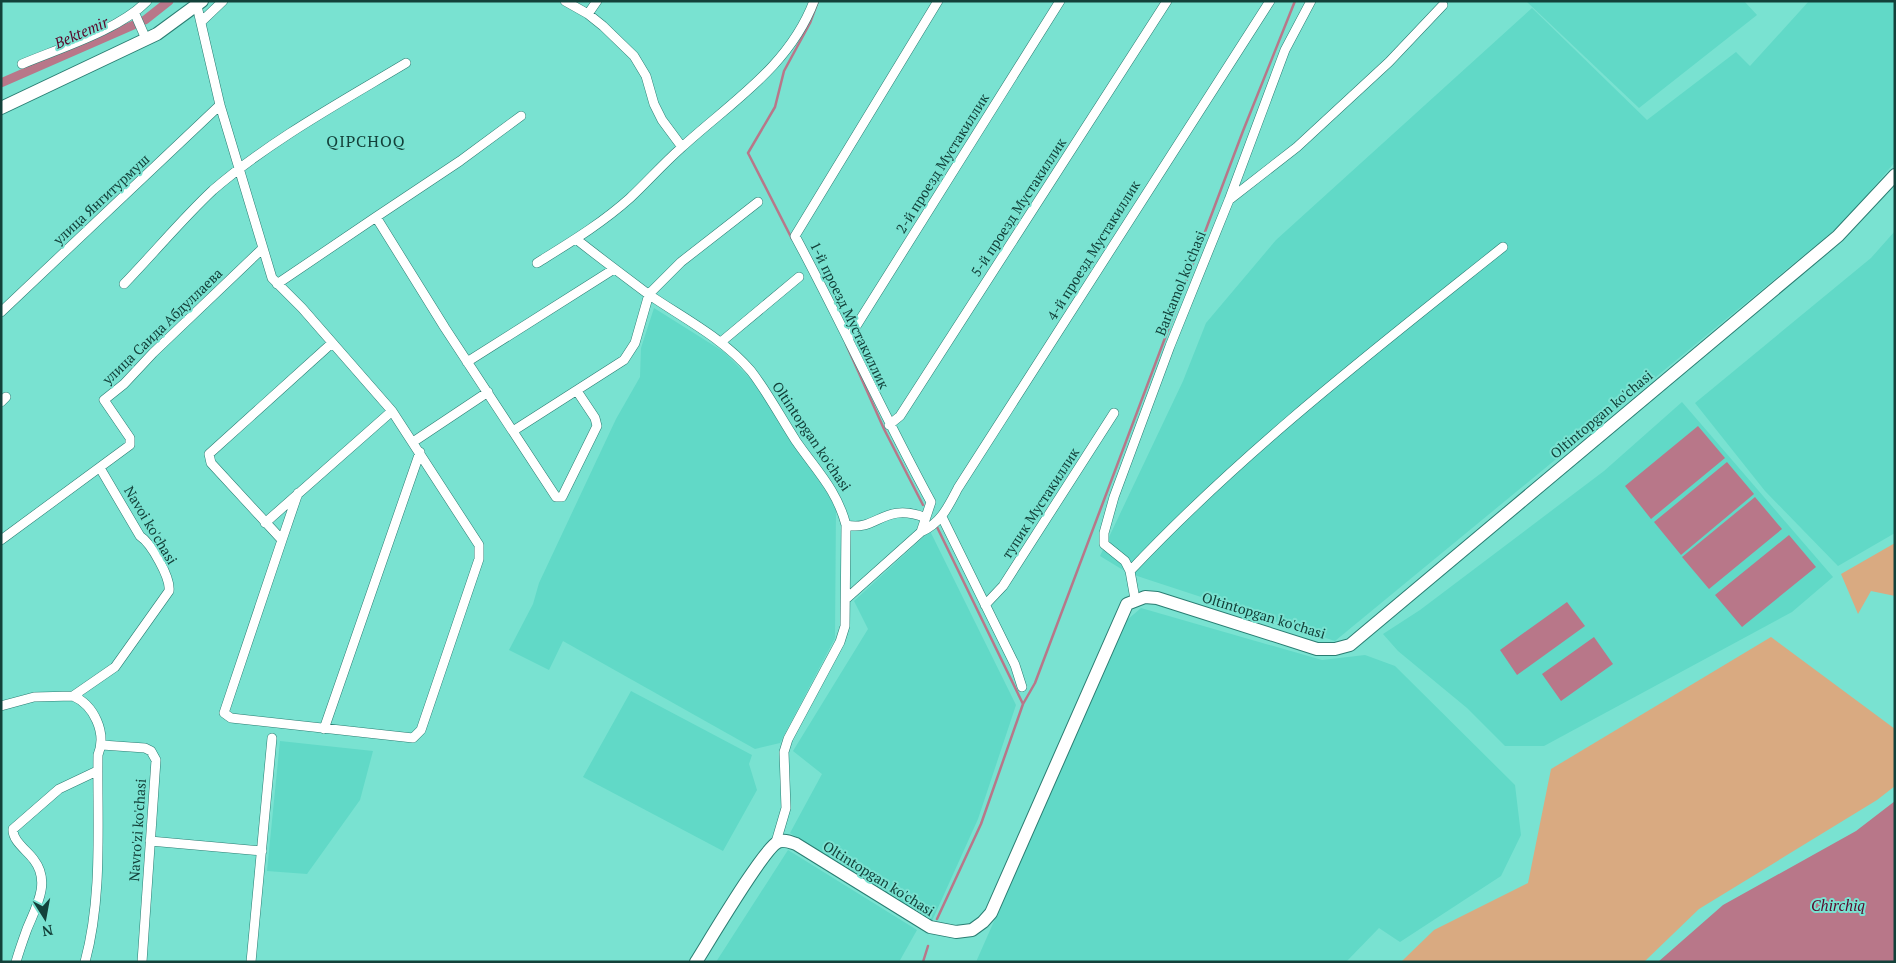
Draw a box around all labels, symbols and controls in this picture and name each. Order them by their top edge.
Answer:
water label: Bektemir [50,11,112,53]
street label: 2-й проезд Мустакиллик [891,89,993,237]
district label: QIPCHOQ [326,130,406,152]
street label: 5-й проезд Мустакиллик [966,134,1070,280]
street label: улица Янгитурмуш [48,149,153,249]
street label: 4-й проезд Мустакиллик [1042,176,1144,324]
street label: Barkamol ko'chasi [1150,228,1210,338]
street label: 1-й проезд Мустакиллик [806,238,894,392]
street label: улица Саида Абдуллаева [97,264,226,389]
street label: Oltintopgan ko'chasi [1546,366,1656,462]
street label: Oltintopgan ko'chasi [768,378,856,494]
street label: тупик Мустакиллик [997,443,1083,562]
street label: Navoi ko'chasi [120,482,182,568]
street label: Oltintopgan ko'chasi [1200,587,1328,643]
street label: Navro'zi ko'chasi [124,778,150,882]
street label: Oltintopgan ko'chasi [820,836,938,920]
north arrow [20,893,70,943]
water label: Chirchiq [1811,895,1865,915]
text: N [40,921,55,942]

